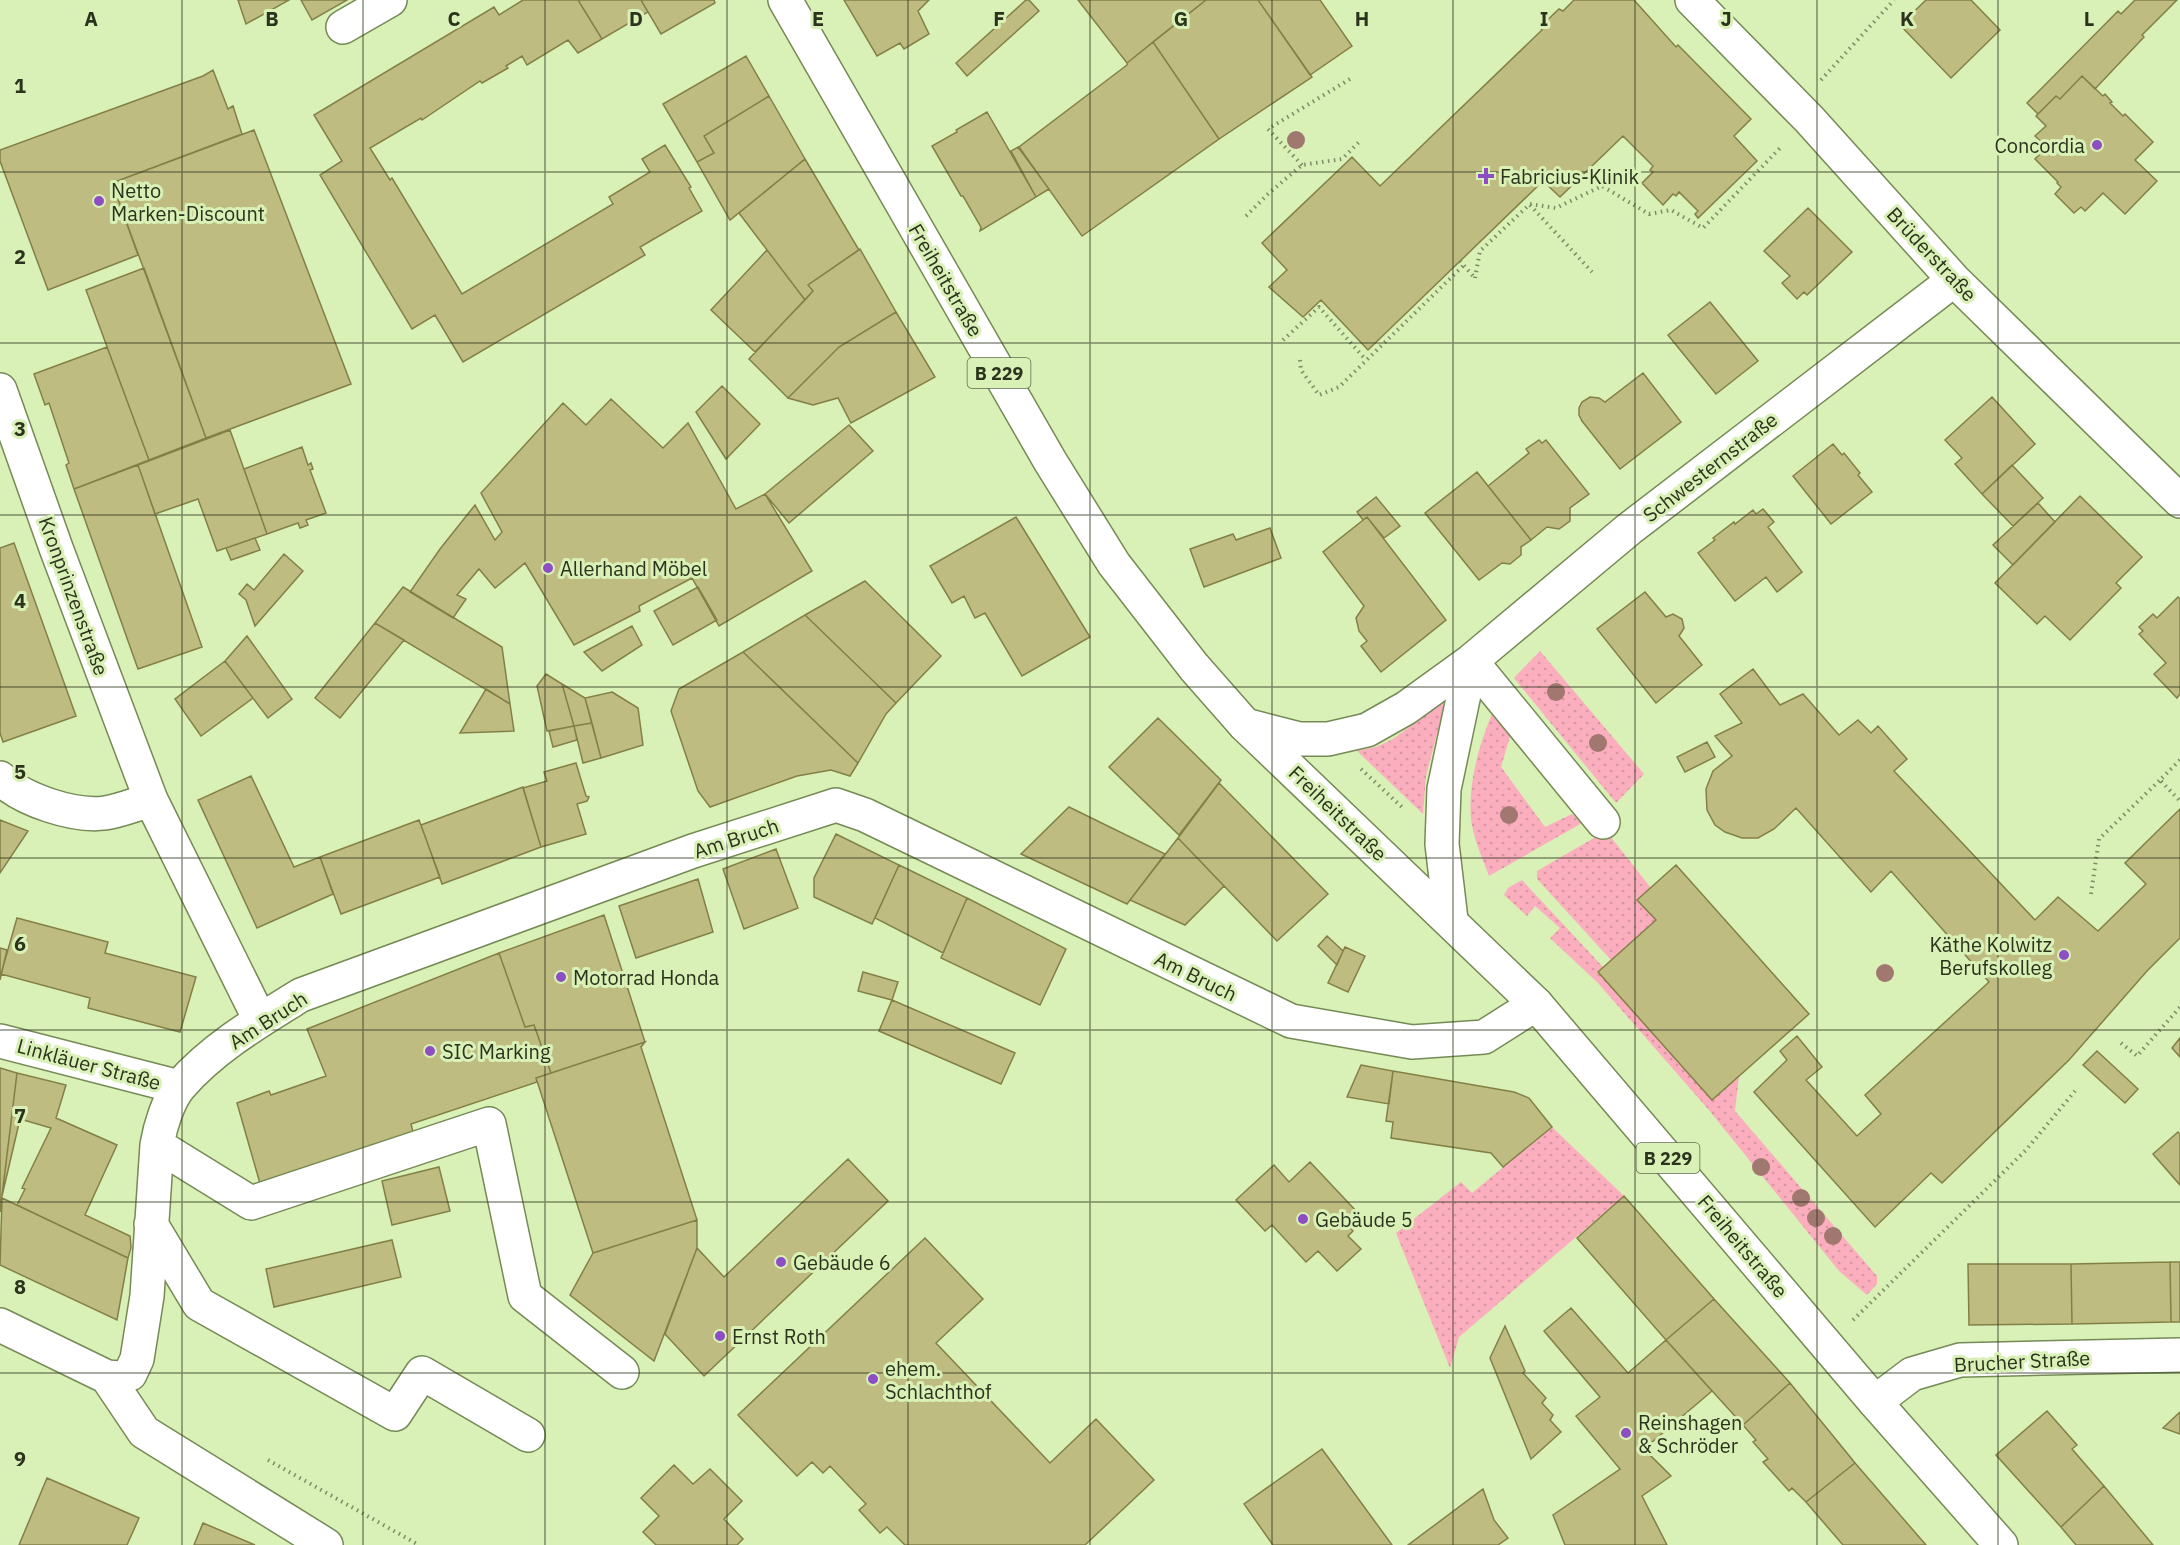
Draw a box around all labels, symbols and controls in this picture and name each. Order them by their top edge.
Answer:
text: A [84,5,98,32]
text: B [265,5,279,32]
text: C [447,5,461,32]
text: D [629,5,643,32]
text: E [812,5,824,32]
text: F [993,5,1005,32]
text: G [1174,5,1188,32]
text: H [1355,5,1369,32]
text: I [1540,5,1548,32]
text: J [1720,5,1732,32]
text: K [1900,5,1914,32]
text: L [2084,5,2094,32]
text: 1 [14,72,26,99]
place label: Concordia [1994,132,2085,159]
marker: Concordia [2090,138,2104,152]
place label: Fabricius-Klinik [1500,163,1639,190]
marker: Fabricius-Klinik [1477,167,1495,185]
place label: Netto Marken-Discount [111,177,265,227]
marker: Netto Marken-Discount [92,194,106,208]
street label: Brüderstraße [1881,201,1983,307]
street label: Freiheitstraße [903,218,989,342]
text: 2 [14,243,26,270]
road number: B 229 [968,358,1030,388]
street label: Schwesternstraße [1637,406,1783,528]
text: 3 [14,415,26,442]
street label: Kronprinzenstraße [33,513,115,679]
place label: Allerhand Möbel [560,555,707,582]
marker: Allerhand Möbel [541,561,555,575]
text: 4 [14,587,26,614]
text: 5 [14,758,26,785]
street label: Freiheitstraße [1283,759,1393,867]
street label: Am Bruch [690,812,782,864]
text: 6 [14,930,26,957]
place label: Käthe Kolwitz Berufskolleg [1929,931,2052,981]
street label: Am Bruch [1150,945,1242,1007]
marker: Käthe Kolwitz Berufskolleg [2057,948,2071,962]
place label: Motorrad Honda [573,964,719,991]
marker: Motorrad Honda [554,970,568,984]
street label: Am Bruch [224,985,312,1055]
street label: Linkläuer Straße [14,1032,164,1096]
place label: SIC Marking [442,1038,551,1065]
marker: SIC Marking [423,1044,437,1058]
text: 7 [14,1102,26,1129]
road number: B 229 [1636,1143,1700,1173]
street label: Freiheitstraße [1692,1189,1794,1303]
place label: Gebäude 5 [1315,1206,1413,1233]
marker: Gebäude 5 [1296,1212,1310,1226]
place label: Gebäude 6 [793,1249,891,1276]
marker: Gebäude 6 [774,1255,788,1269]
text: 8 [14,1273,26,1300]
place label: Ernst Roth [732,1323,826,1350]
marker: Ernst Roth [713,1329,727,1343]
street label: Brucher Straße [1953,1344,2091,1378]
place label: ehem. Schlachthof [885,1355,992,1405]
marker: ehem. Schlachthof [866,1372,880,1386]
place label: Reinshagen & Schröder [1638,1409,1742,1459]
marker: Reinshagen & Schröder [1619,1426,1633,1440]
text: 9 [14,1445,26,1472]

